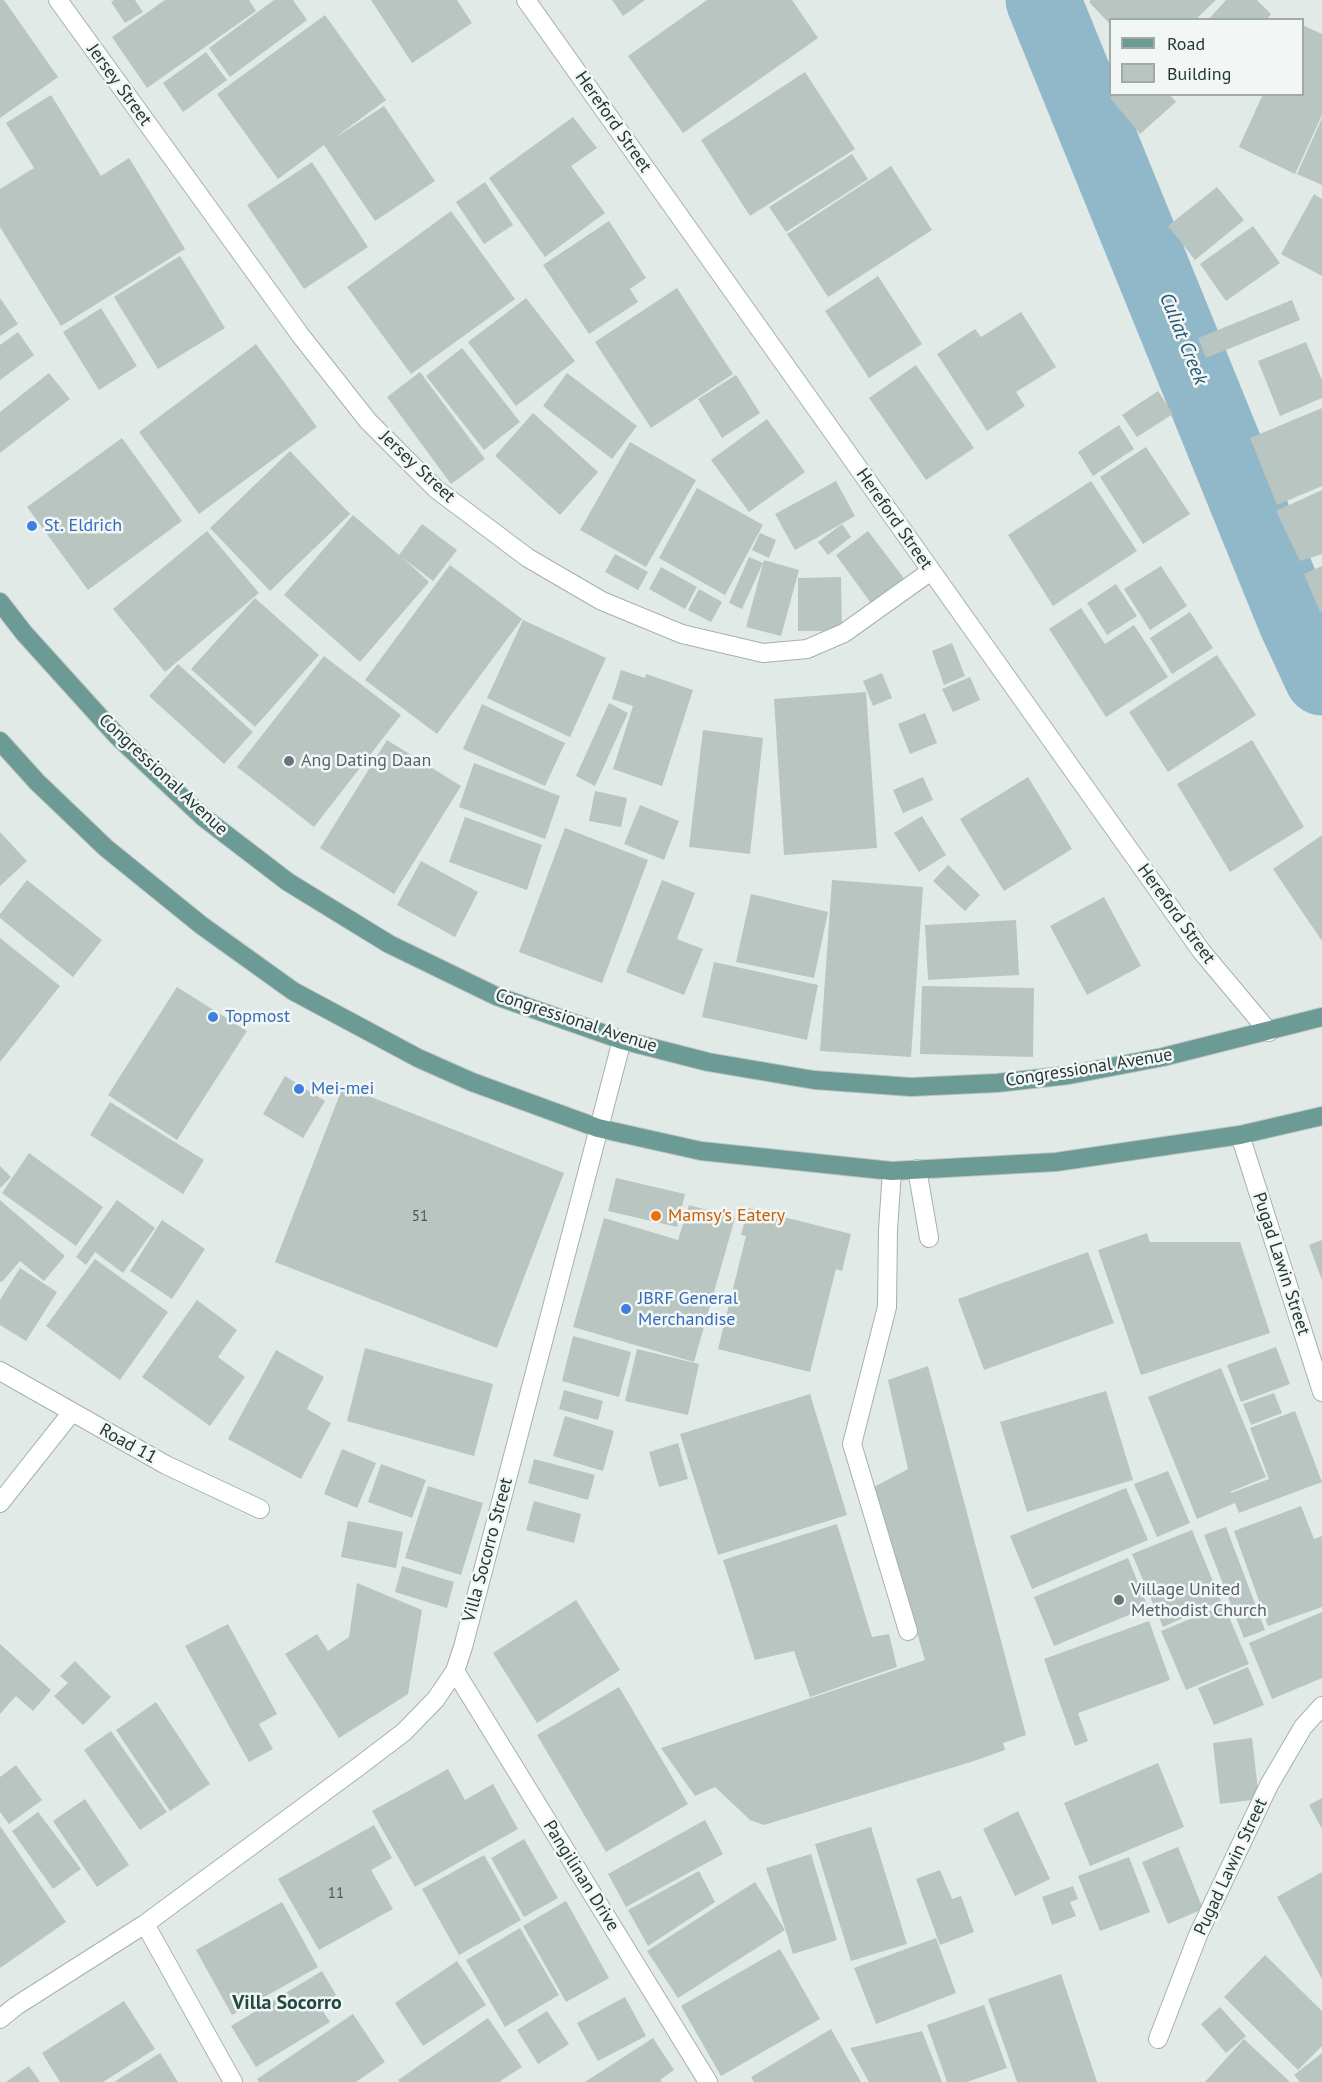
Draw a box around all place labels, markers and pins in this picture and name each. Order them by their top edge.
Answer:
place label: St. Eldrich [44,515,122,537]
marker: St. Eldrich [25,519,39,533]
place label: Ang Dating Daan [301,750,431,772]
marker: Ang Dating Daan [282,754,296,768]
place label: Topmost [225,1006,290,1028]
marker: Topmost [206,1010,220,1024]
place label: Mei-mei [311,1078,374,1100]
marker: Mei-mei [292,1082,306,1096]
place label: Mamsy's Eatery [668,1205,785,1227]
marker: Mamsy's Eatery [649,1209,663,1223]
place label: JBRF General Merchandise [638,1288,738,1330]
marker: JBRF General Merchandise [619,1302,633,1316]
place label: Village United Methodist Church [1131,1579,1267,1622]
marker: Village United Methodist Church [1112,1593,1126,1607]

